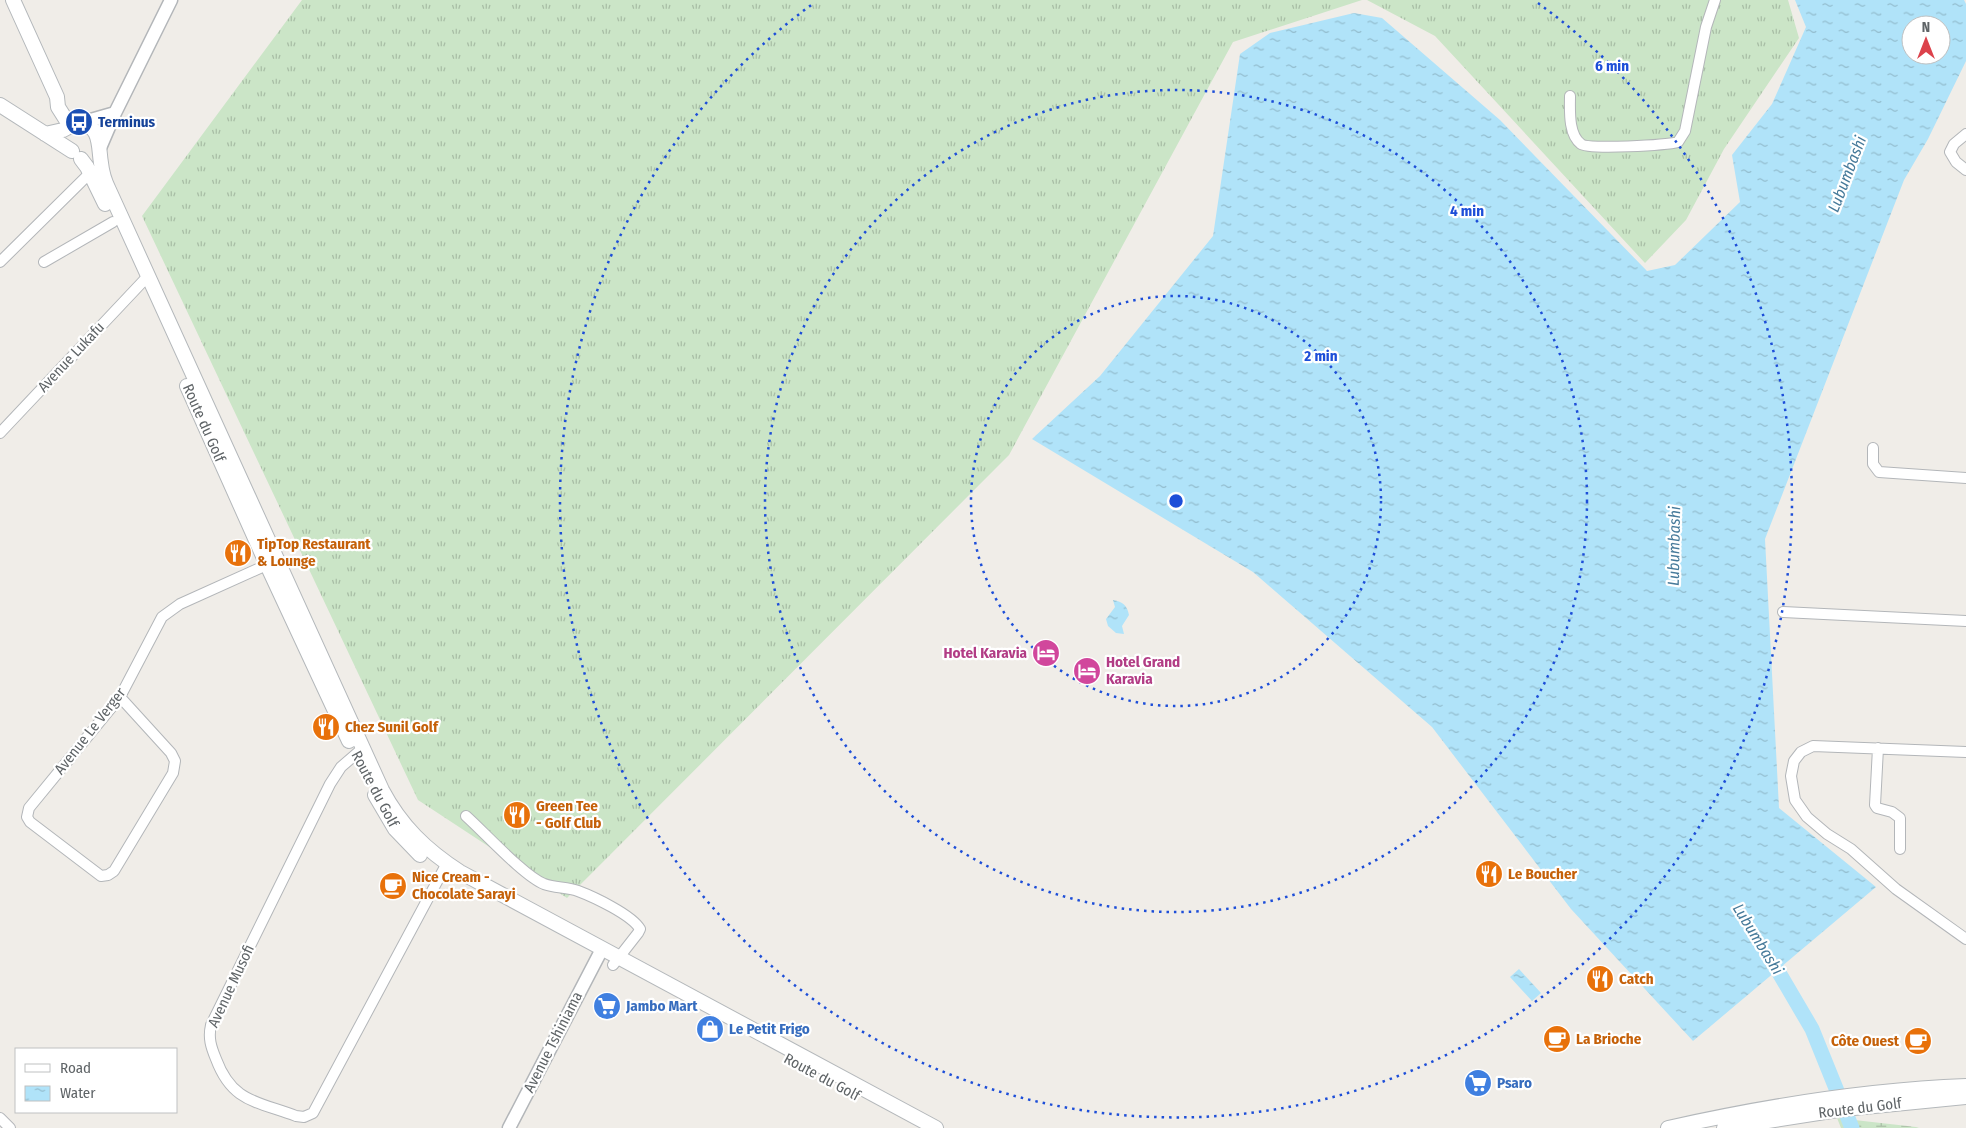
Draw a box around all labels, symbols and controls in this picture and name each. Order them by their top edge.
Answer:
north arrow [1901,15,1951,65]
text: N [1922,19,1930,36]
text: 6 min [1595,57,1629,75]
bus stop icon: Terminus [64,107,94,137]
place label: Terminus [98,113,156,131]
water label: Lubumbashi [1824,133,1870,215]
text: 4 min [1450,202,1484,220]
street label: Avenue Lukafu [34,318,108,396]
text: 2 min [1303,347,1338,365]
street label: Route du Golf [179,381,230,466]
centre of rings [1167,492,1185,510]
water label: Lubumbashi [1664,506,1684,586]
place label: TipTop Restaurant & Lounge [257,535,371,570]
restaurant icon: TipTop Restaurant & Lounge [223,538,253,568]
hotel icon: Hotel Karavia [1031,638,1061,668]
place label: Hotel Karavia [943,644,1028,662]
place label: Hotel Grand Karavia [1106,653,1180,688]
hotel icon: Hotel Grand Karavia [1072,656,1102,686]
street label: Avenue Le Verger [51,683,130,778]
restaurant icon: Chez Sunil Golf [311,712,341,742]
place label: Chez Sunil Golf [345,718,439,736]
street label: Route du Golf [347,748,403,831]
place label: Green Tee - Golf Club [536,797,602,832]
restaurant icon: Green Tee - Golf Club [502,800,532,830]
restaurant icon: Le Boucher [1474,859,1504,889]
place label: Le Boucher [1508,865,1578,883]
place label: Nice Cream - Chocolate Sarayi [412,868,516,903]
cafe icon: Nice Cream - Chocolate Sarayi [378,871,408,901]
water label: Lubumbashi [1729,900,1787,978]
street label: Avenue Musofi [204,942,258,1030]
restaurant icon: Catch [1585,964,1615,994]
place label: Catch [1619,970,1654,988]
street label: Avenue Tshiniama [520,989,586,1095]
supermarket icon: Jambo Mart [592,991,622,1021]
place label: Jambo Mart [625,997,698,1015]
shop icon: Le Petit Frigo [695,1014,725,1044]
place label: Le Petit Frigo [729,1020,810,1038]
cafe icon: La Brioche [1542,1024,1572,1054]
cafe icon: Côte Ouest [1903,1026,1933,1056]
place label: La Brioche [1576,1030,1642,1048]
place label: Côte Ouest [1831,1032,1900,1050]
legend [15,1048,178,1113]
street label: Route du Golf [781,1049,864,1105]
text: Road [60,1059,91,1077]
supermarket icon: Psaro [1463,1068,1493,1098]
place label: Psaro [1497,1074,1532,1092]
text: Water [60,1084,96,1102]
street label: Route du Golf [1817,1094,1904,1122]

